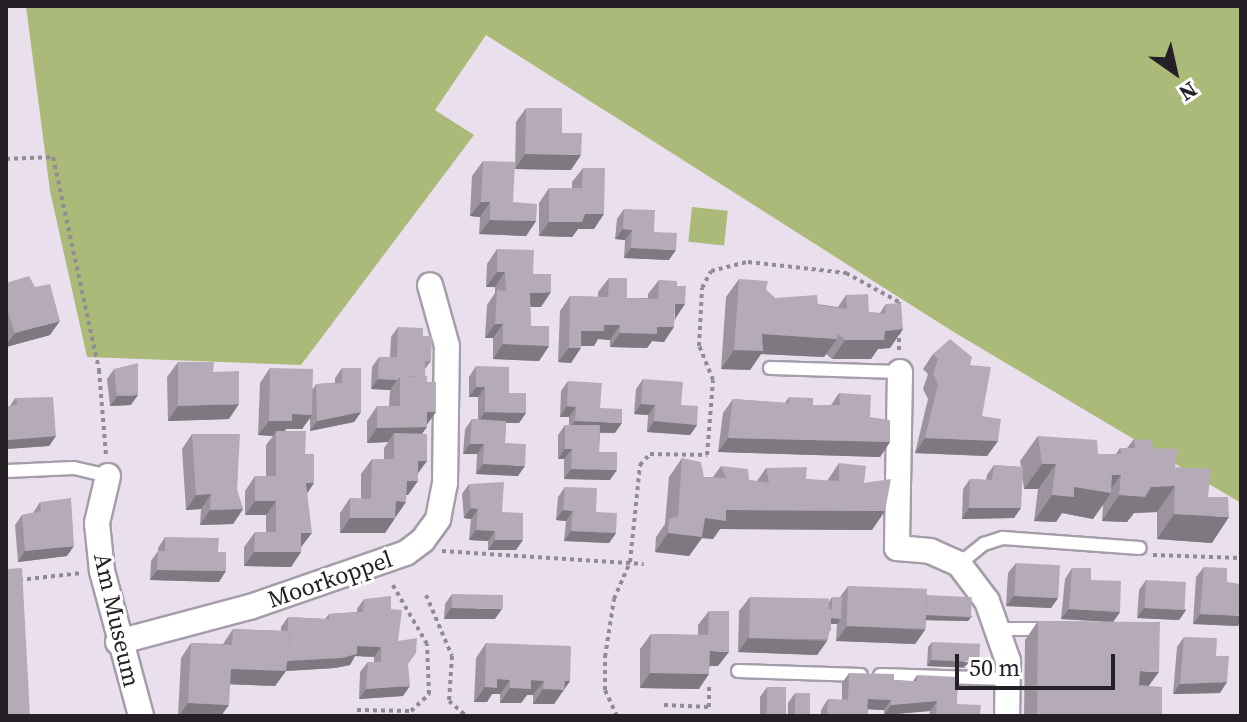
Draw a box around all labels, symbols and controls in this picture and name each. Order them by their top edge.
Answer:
north arrow [1135,32,1215,112]
text: N [1173,75,1203,109]
street label: Moorkoppel [264,544,396,614]
street label: Am Museum [88,550,146,690]
scale bar [959,638,1119,688]
text: 50 m [969,651,1020,684]

